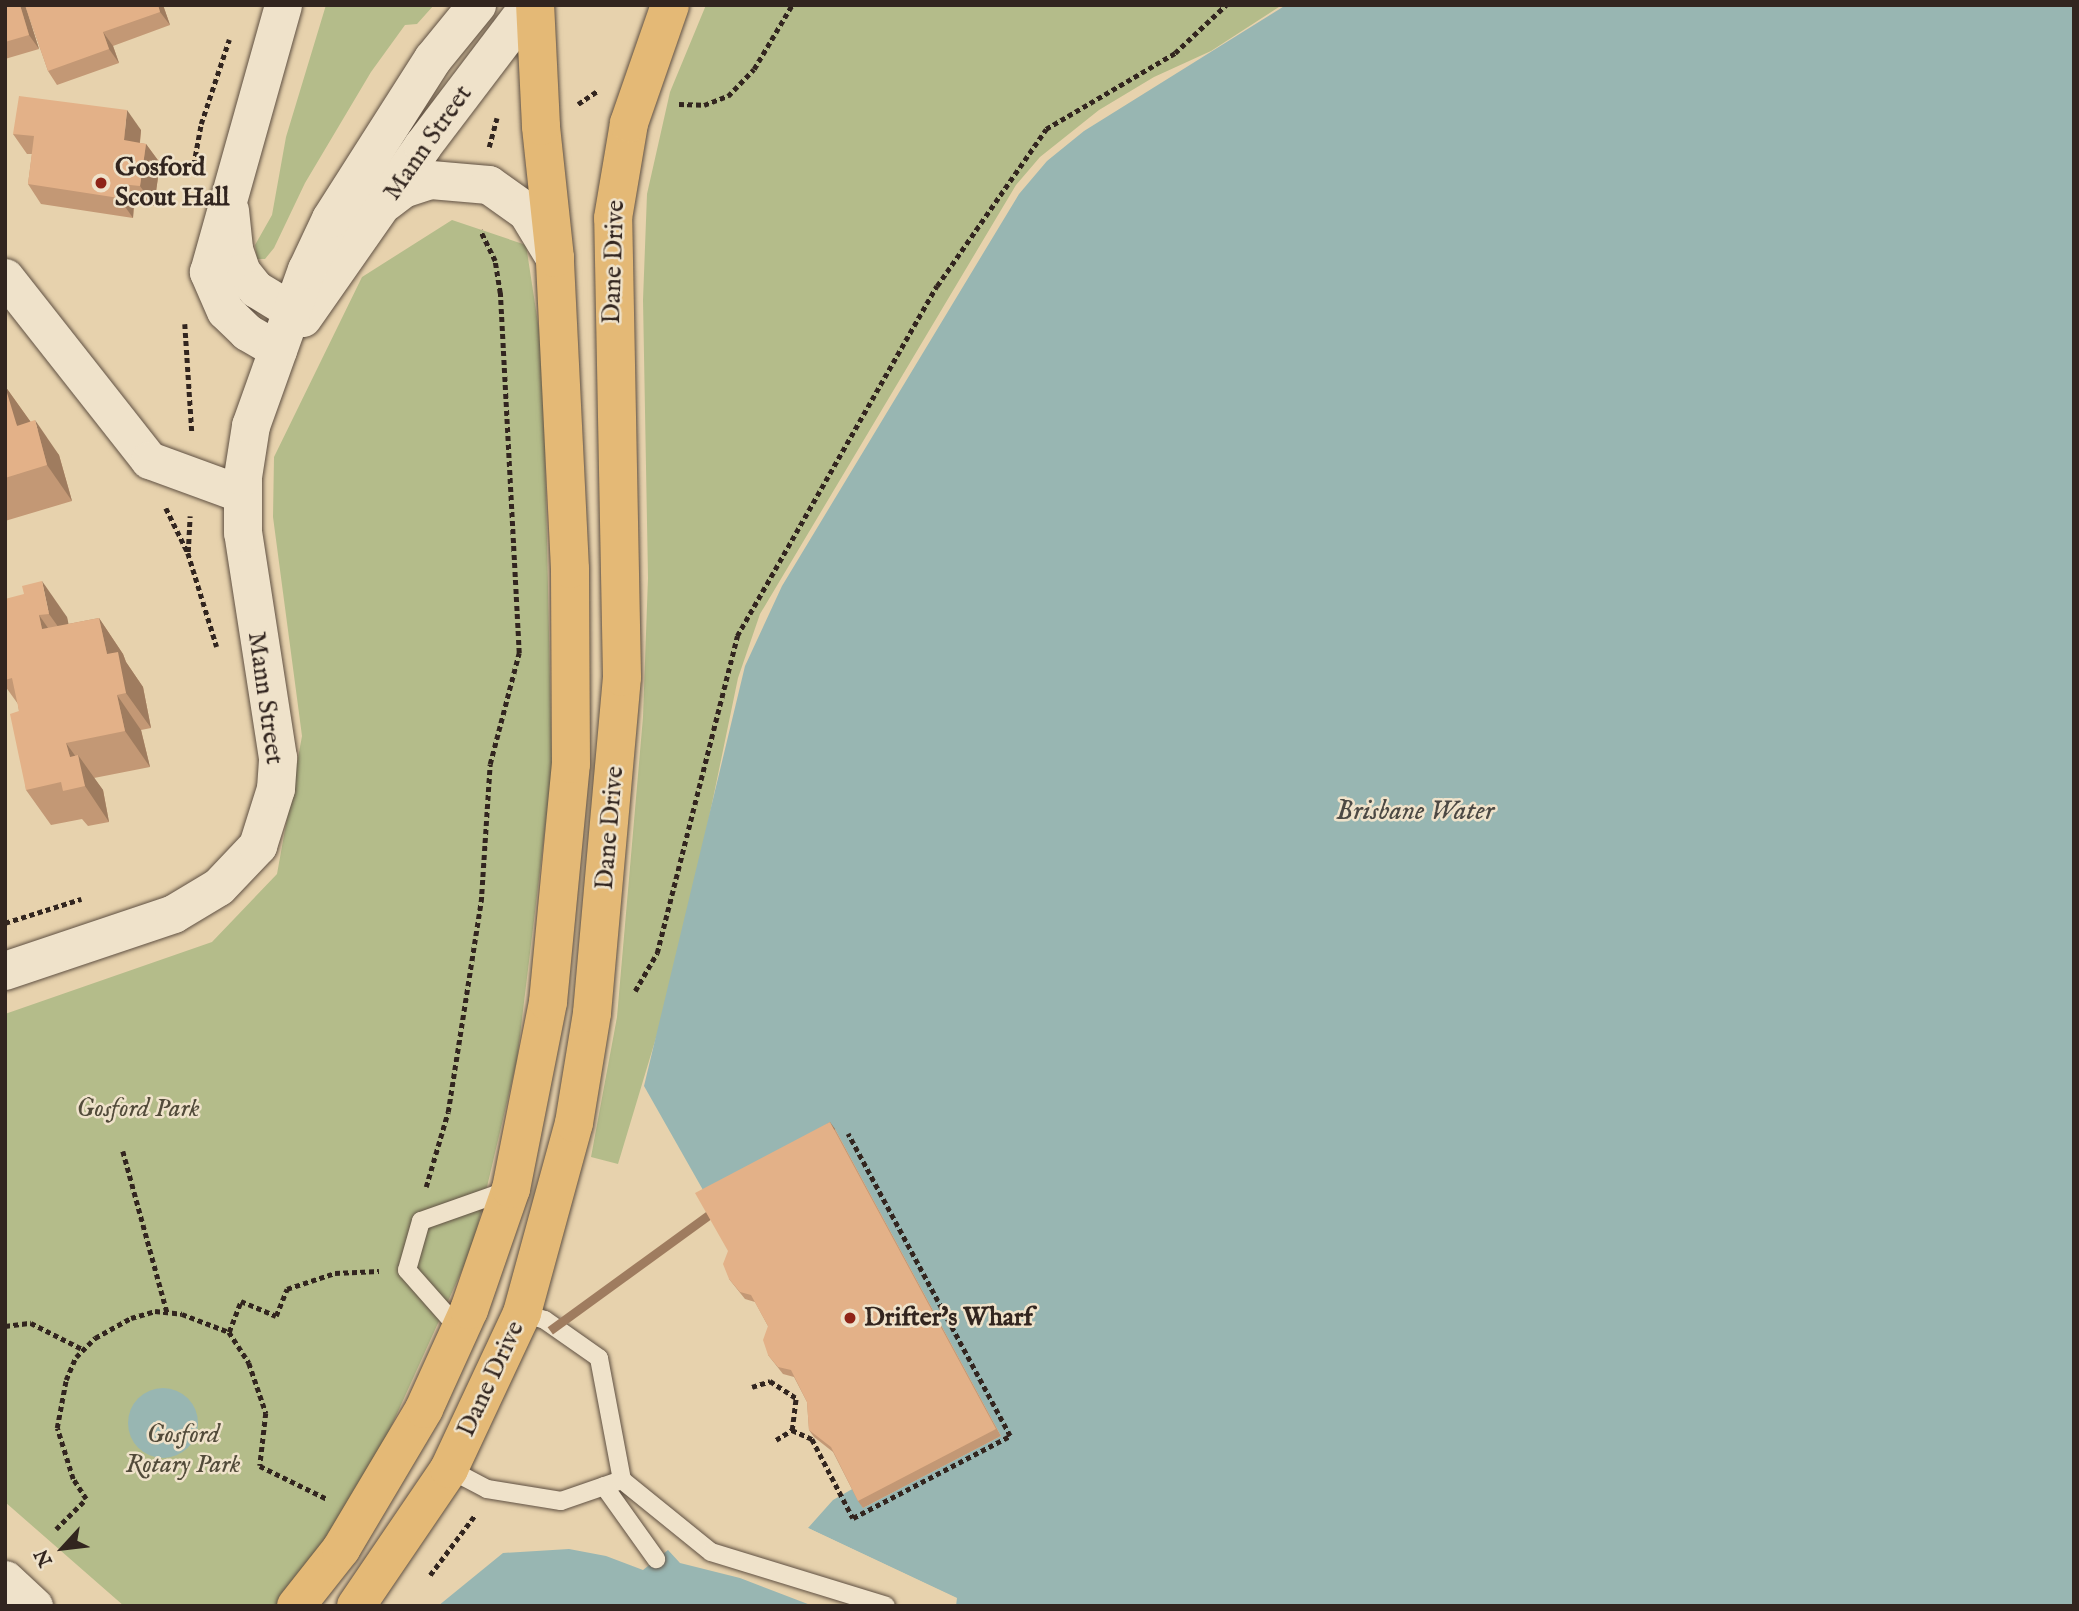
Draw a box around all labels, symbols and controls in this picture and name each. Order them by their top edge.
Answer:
street label: Mann Street [377,79,479,207]
place label: Gosford Scout Hall [115,152,229,214]
marker: Gosford Scout Hall [93,175,109,191]
street label: Dane Drive [596,199,632,325]
street label: Mann Street [240,630,290,766]
street label: Dane Drive [589,765,631,891]
water label: Brisbane Water [1336,795,1494,829]
park label: Gosford Park [76,1093,200,1125]
place label: Drifter's Wharf [864,1302,1033,1334]
marker: Drifter's Wharf [842,1310,858,1326]
street label: Dane Drive [451,1316,531,1442]
park label: Gosford Rotary Park [125,1419,241,1480]
north arrow [28,1513,98,1583]
text: N [30,1545,59,1570]

